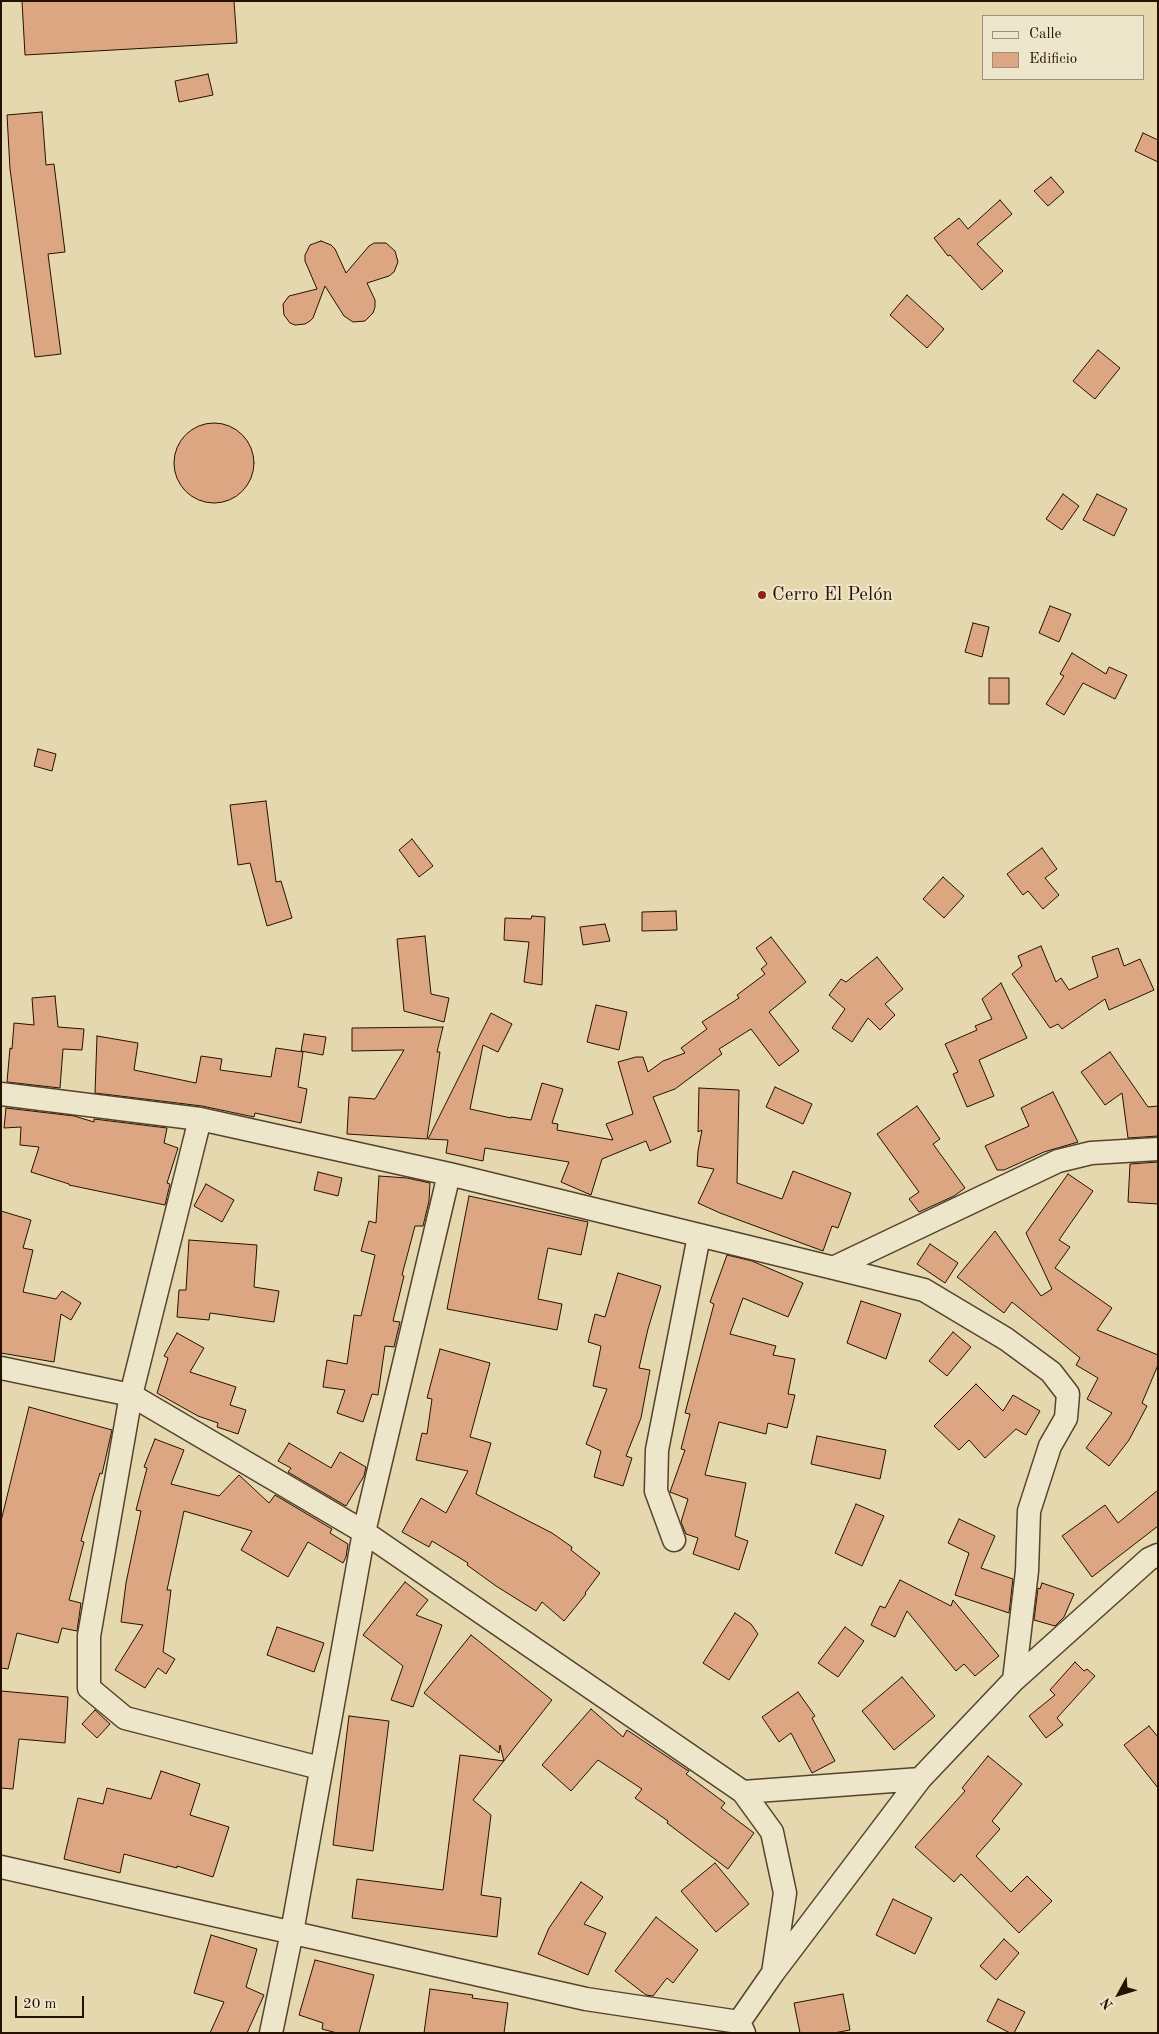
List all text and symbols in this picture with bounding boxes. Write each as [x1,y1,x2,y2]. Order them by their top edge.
legend [982,15,1144,80]
text: Calle [1029,27,1061,42]
text: Edificio [1029,52,1077,67]
place label: Cerro El Pelón [772,584,893,606]
marker: Cerro El Pelón [756,589,768,601]
north arrow [1094,1969,1144,2019]
scale bar [18,1986,86,2018]
text: N [1099,1995,1116,2012]
text: 20 m [23,1997,57,2012]

